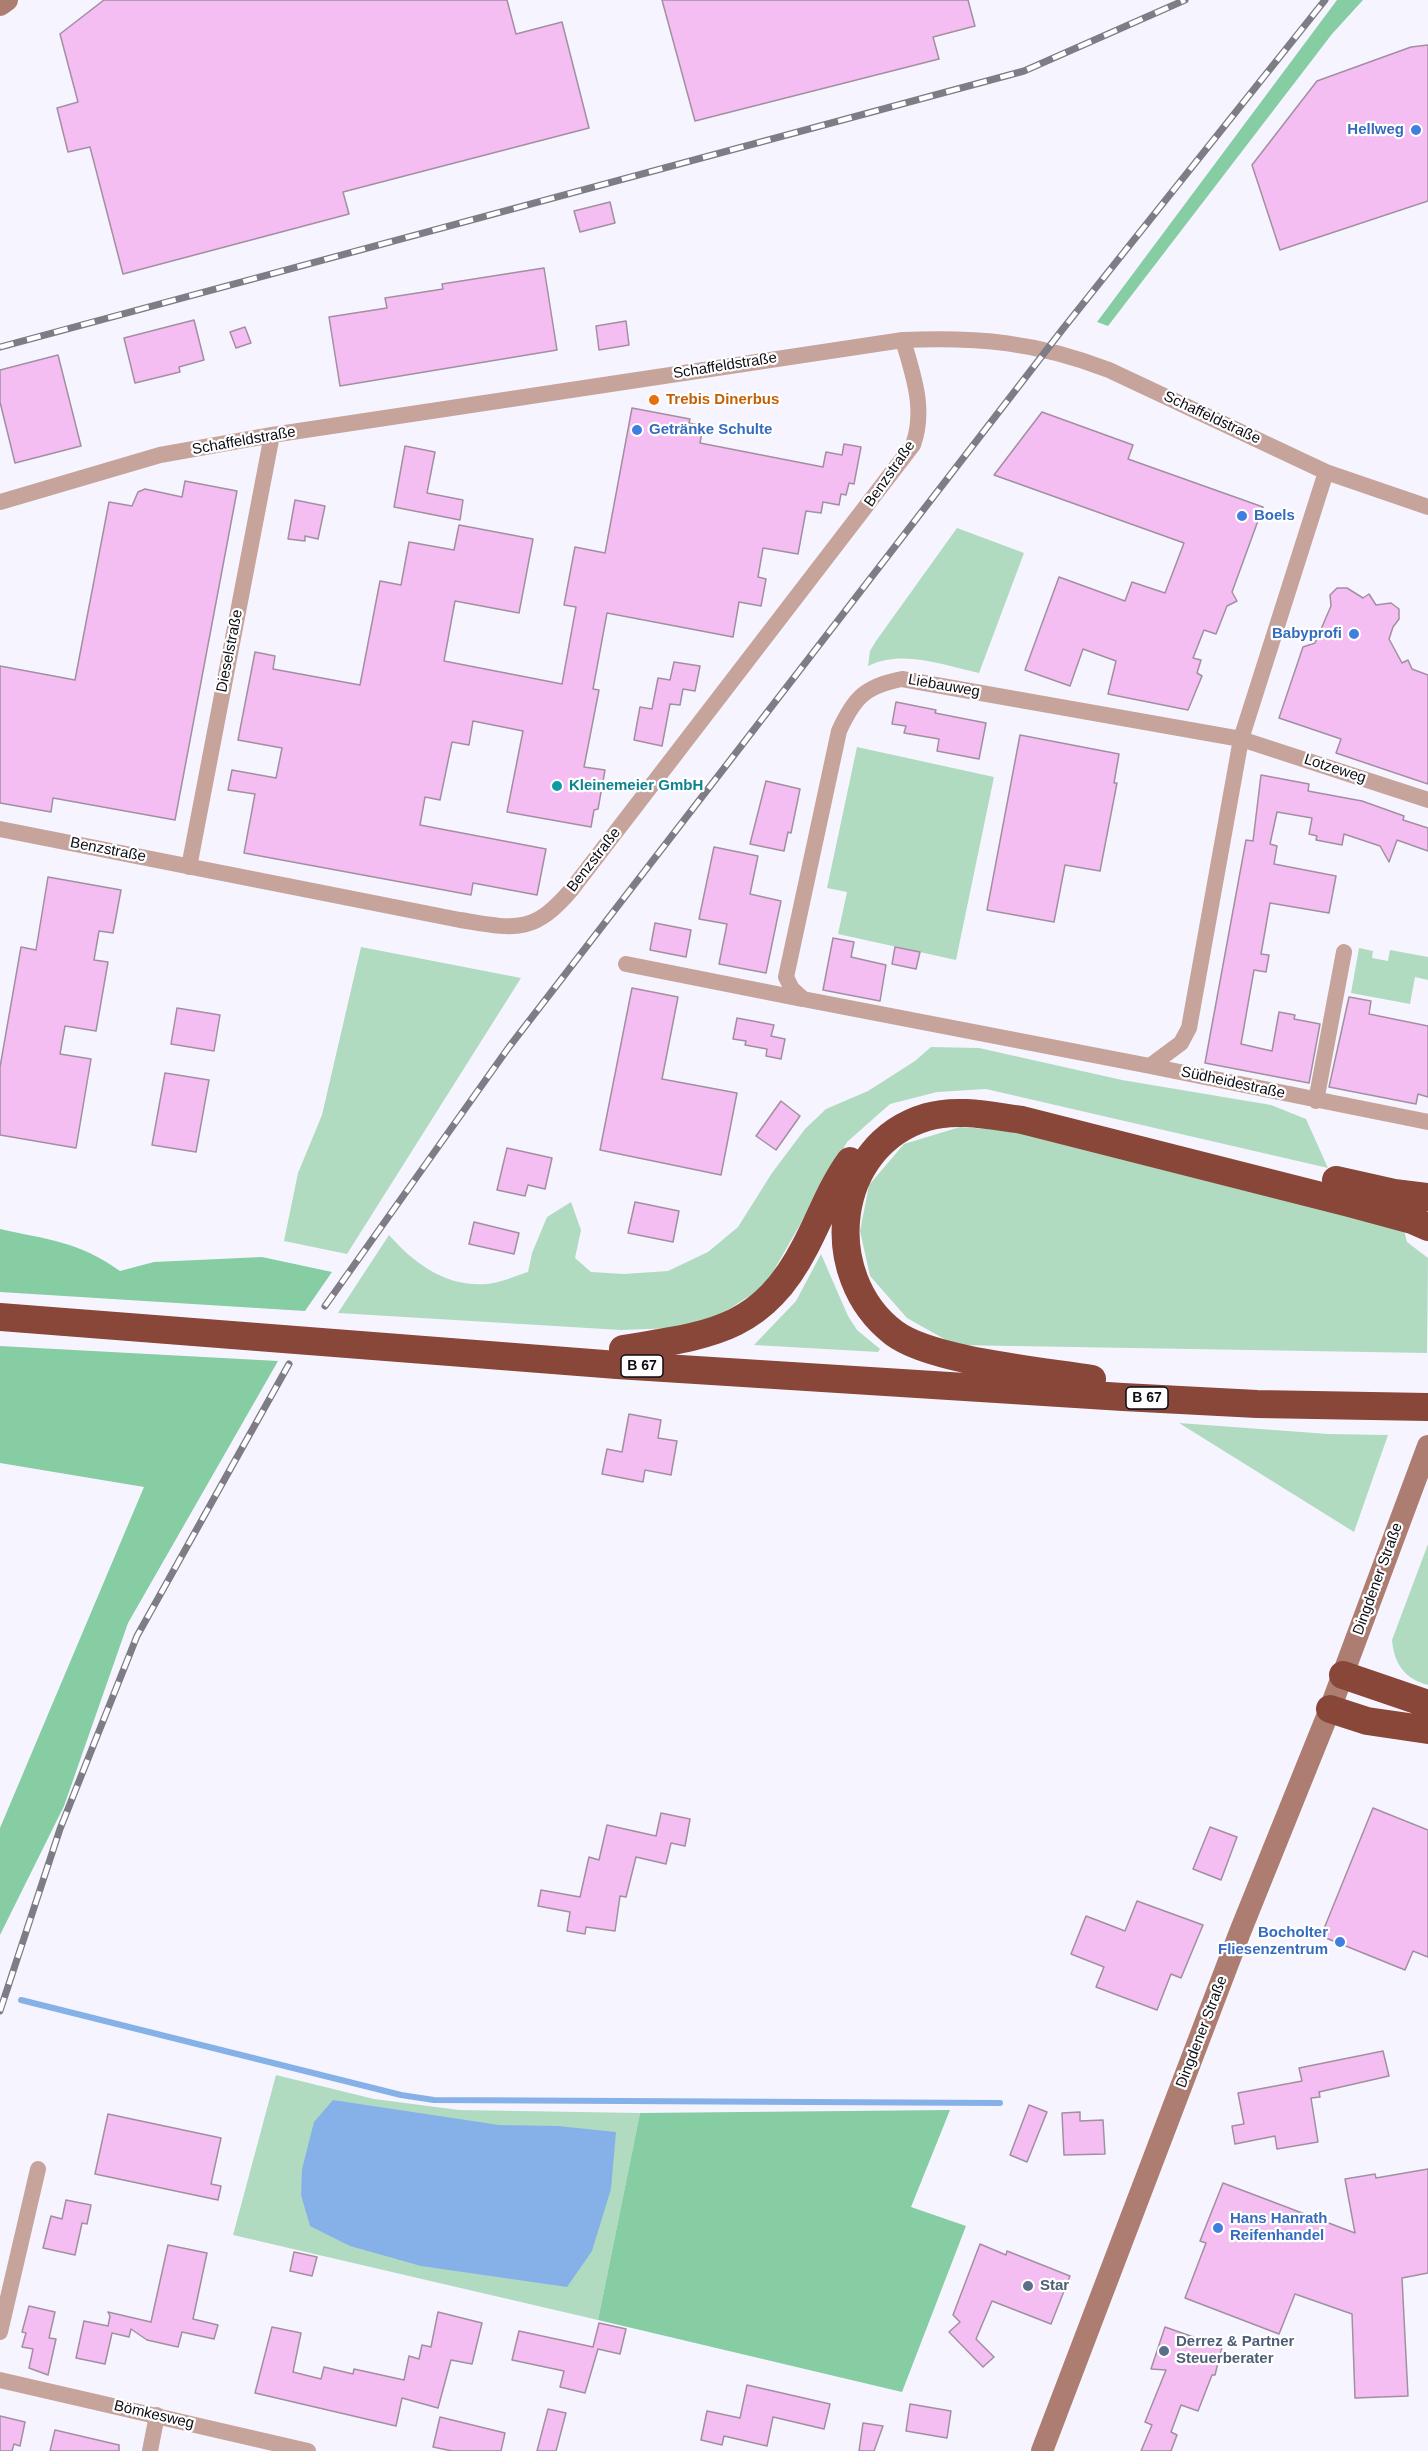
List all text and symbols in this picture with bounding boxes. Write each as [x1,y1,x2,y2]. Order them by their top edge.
place label: Hellweg [1347,121,1404,139]
marker: Hellweg [1409,123,1423,137]
street label: Schaffeldstraße [672,349,778,383]
street label: Schaffeldstraße [1161,388,1263,448]
place label: Trebis Dinerbus [666,391,779,409]
marker: Trebis Dinerbus [647,393,661,407]
place label: Getränke Schulte [649,421,772,439]
street label: Schaffeldstraße [191,423,297,459]
marker: Getränke Schulte [630,423,644,437]
street label: Benzstraße [861,437,919,511]
place label: Boels [1254,507,1295,525]
marker: Boels [1235,509,1249,523]
street label: Dieselstraße [213,608,247,694]
place label: Babyprofi [1272,625,1342,643]
marker: Babyprofi [1347,627,1361,641]
street label: Liebauweg [907,671,981,701]
street label: Lotzeweg [1302,751,1368,787]
place label: Kleinemeier GmbH [569,777,703,795]
marker: Kleinemeier GmbH [550,779,564,793]
street label: Benzstraße [563,824,625,896]
street label: Benzstraße [69,834,147,866]
street label: Südheidestraße [1179,1063,1287,1103]
road number: B 67 [621,1355,663,1377]
road number: B 67 [1126,1387,1168,1409]
street label: Dingdener Straße [1349,1520,1407,1638]
place label: Bocholter Fliesenzentrum [1218,1924,1328,1959]
marker: Bocholter Fliesenzentrum [1333,1935,1347,1949]
street label: Dingdener Straße [1172,1974,1232,2090]
place label: Hans Hanrath Reifenhandel [1230,2210,1328,2245]
marker: Hans Hanrath Reifenhandel [1211,2221,1225,2235]
place label: Star [1040,2277,1069,2295]
marker: Star [1021,2279,1035,2293]
place label: Derrez & Partner Steuerberater [1176,2333,1294,2368]
marker: Derrez & Partner Steuerberater [1157,2344,1171,2358]
street label: Bömkesweg [112,2397,196,2433]

